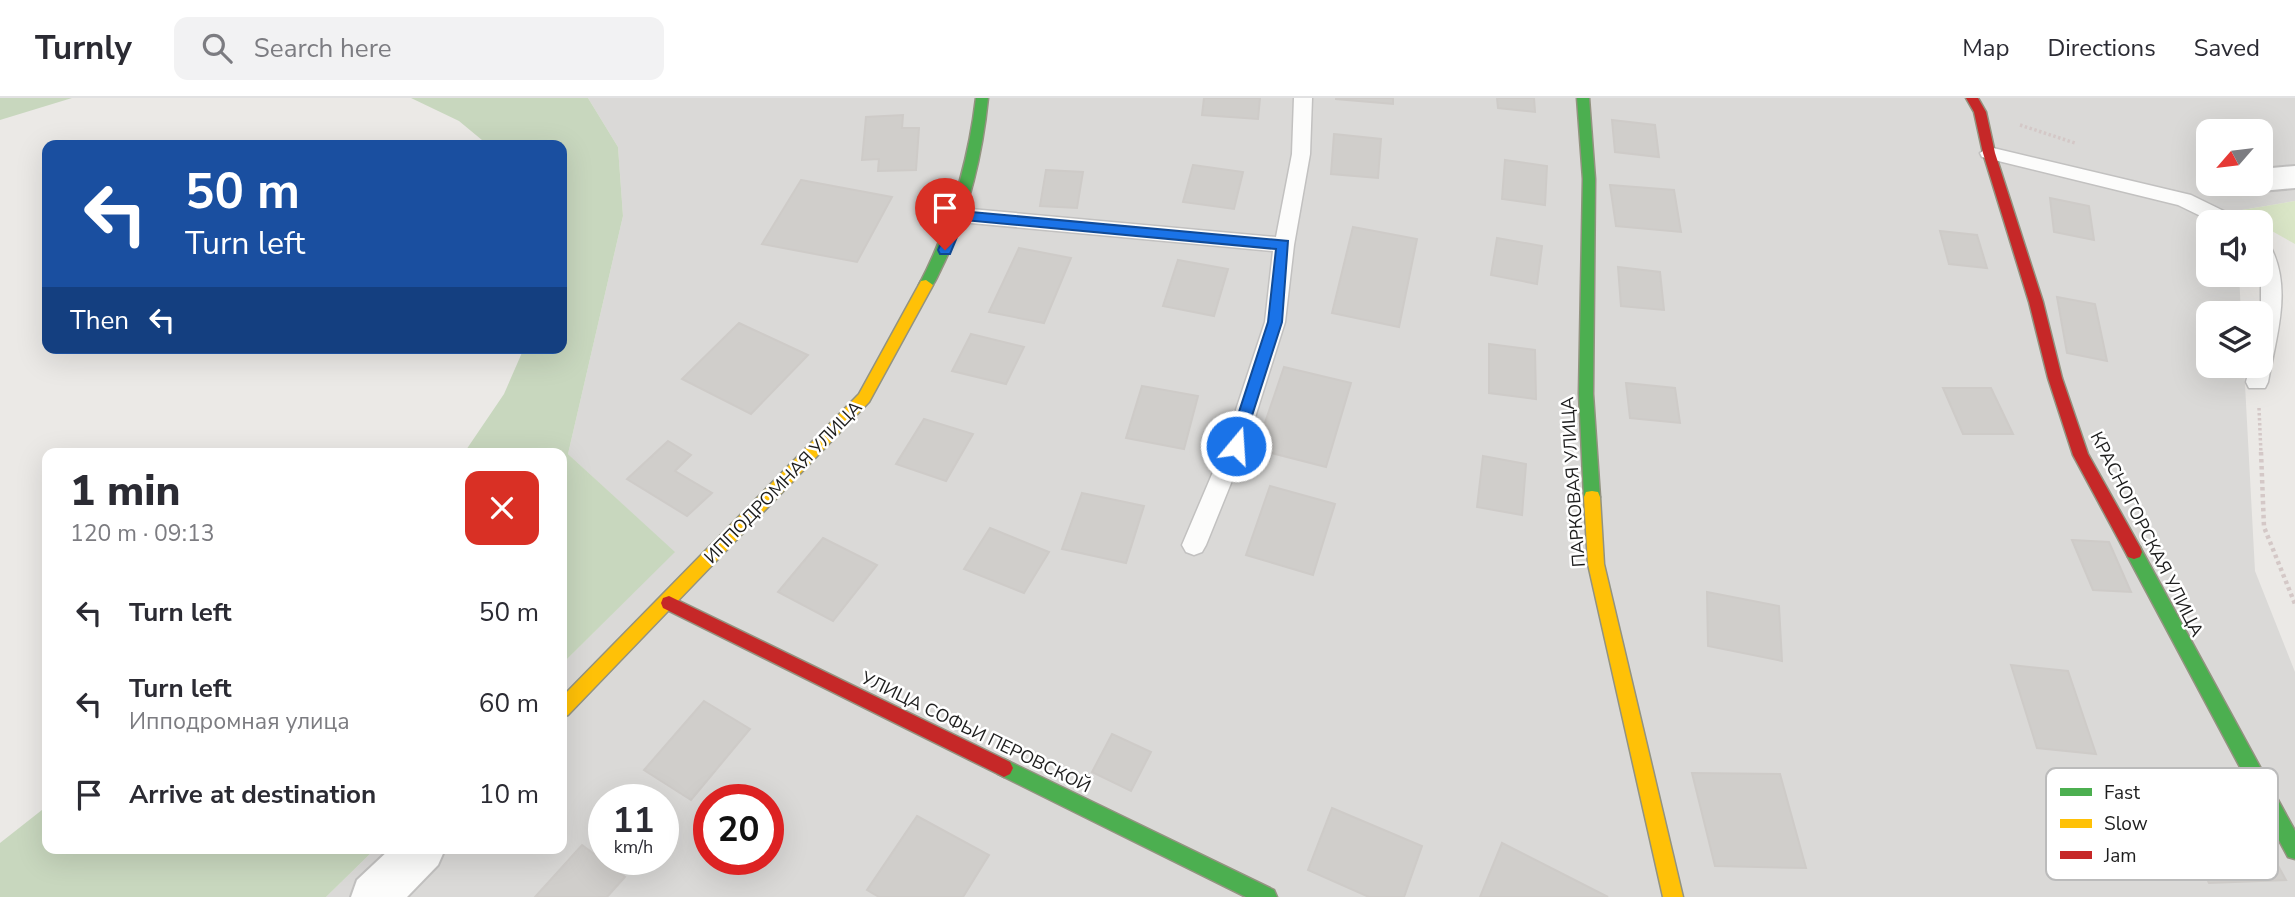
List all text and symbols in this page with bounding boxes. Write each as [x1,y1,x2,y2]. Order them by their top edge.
search box [174,17,664,80]
text: Turnly [35,26,132,71]
icon: search [198,29,236,67]
text: Search here [254,31,392,66]
text: Map [1962,32,2009,64]
text: Directions [2047,32,2156,64]
text: Saved [2194,32,2260,64]
north arrow [2196,119,2273,196]
map controls [2196,119,2273,378]
text: 50 m [185,158,300,225]
icon: left [70,168,161,259]
pin [915,178,975,250]
icon: arrive [926,189,964,227]
button: sound [2196,210,2273,287]
text: Turn left [185,222,305,265]
icon: left [143,301,181,339]
button: layers [2196,301,2273,378]
text: Then [70,303,129,338]
street label: ИППОДРОМНАЯ УЛИЦА [699,395,867,569]
street label: ПАРКОВАЯ УЛИЦА [1555,396,1591,568]
position arrow [1199,409,1273,483]
street label: КРАСНОГОРСКАЯ УЛИЦА [2085,427,2209,641]
text: 1 min [70,463,180,520]
button: close [465,471,539,545]
text: 120 m · 09:13 [70,518,215,549]
icon: left [70,594,108,632]
text: Turn left [129,595,232,630]
text: 50 m [479,595,539,630]
street label: УЛИЦА СОФЬИ ПЕРОВСКОЙ [856,665,1095,798]
text: Turn left [129,671,232,706]
icon: left [70,685,108,723]
text: 60 m [479,686,539,721]
text: Ипподромная улица [129,706,350,737]
legend [2046,768,2278,880]
icon: arrive [70,776,108,814]
text: Arrive at destination [129,777,376,812]
text: 10 m [479,777,539,812]
text: Fast [2104,780,2140,806]
speed limit sign: 20 [693,784,784,875]
text: 11 [612,797,655,844]
text: Slow [2104,811,2148,837]
text: km/h [614,835,653,859]
text: Jam [2103,843,2137,869]

